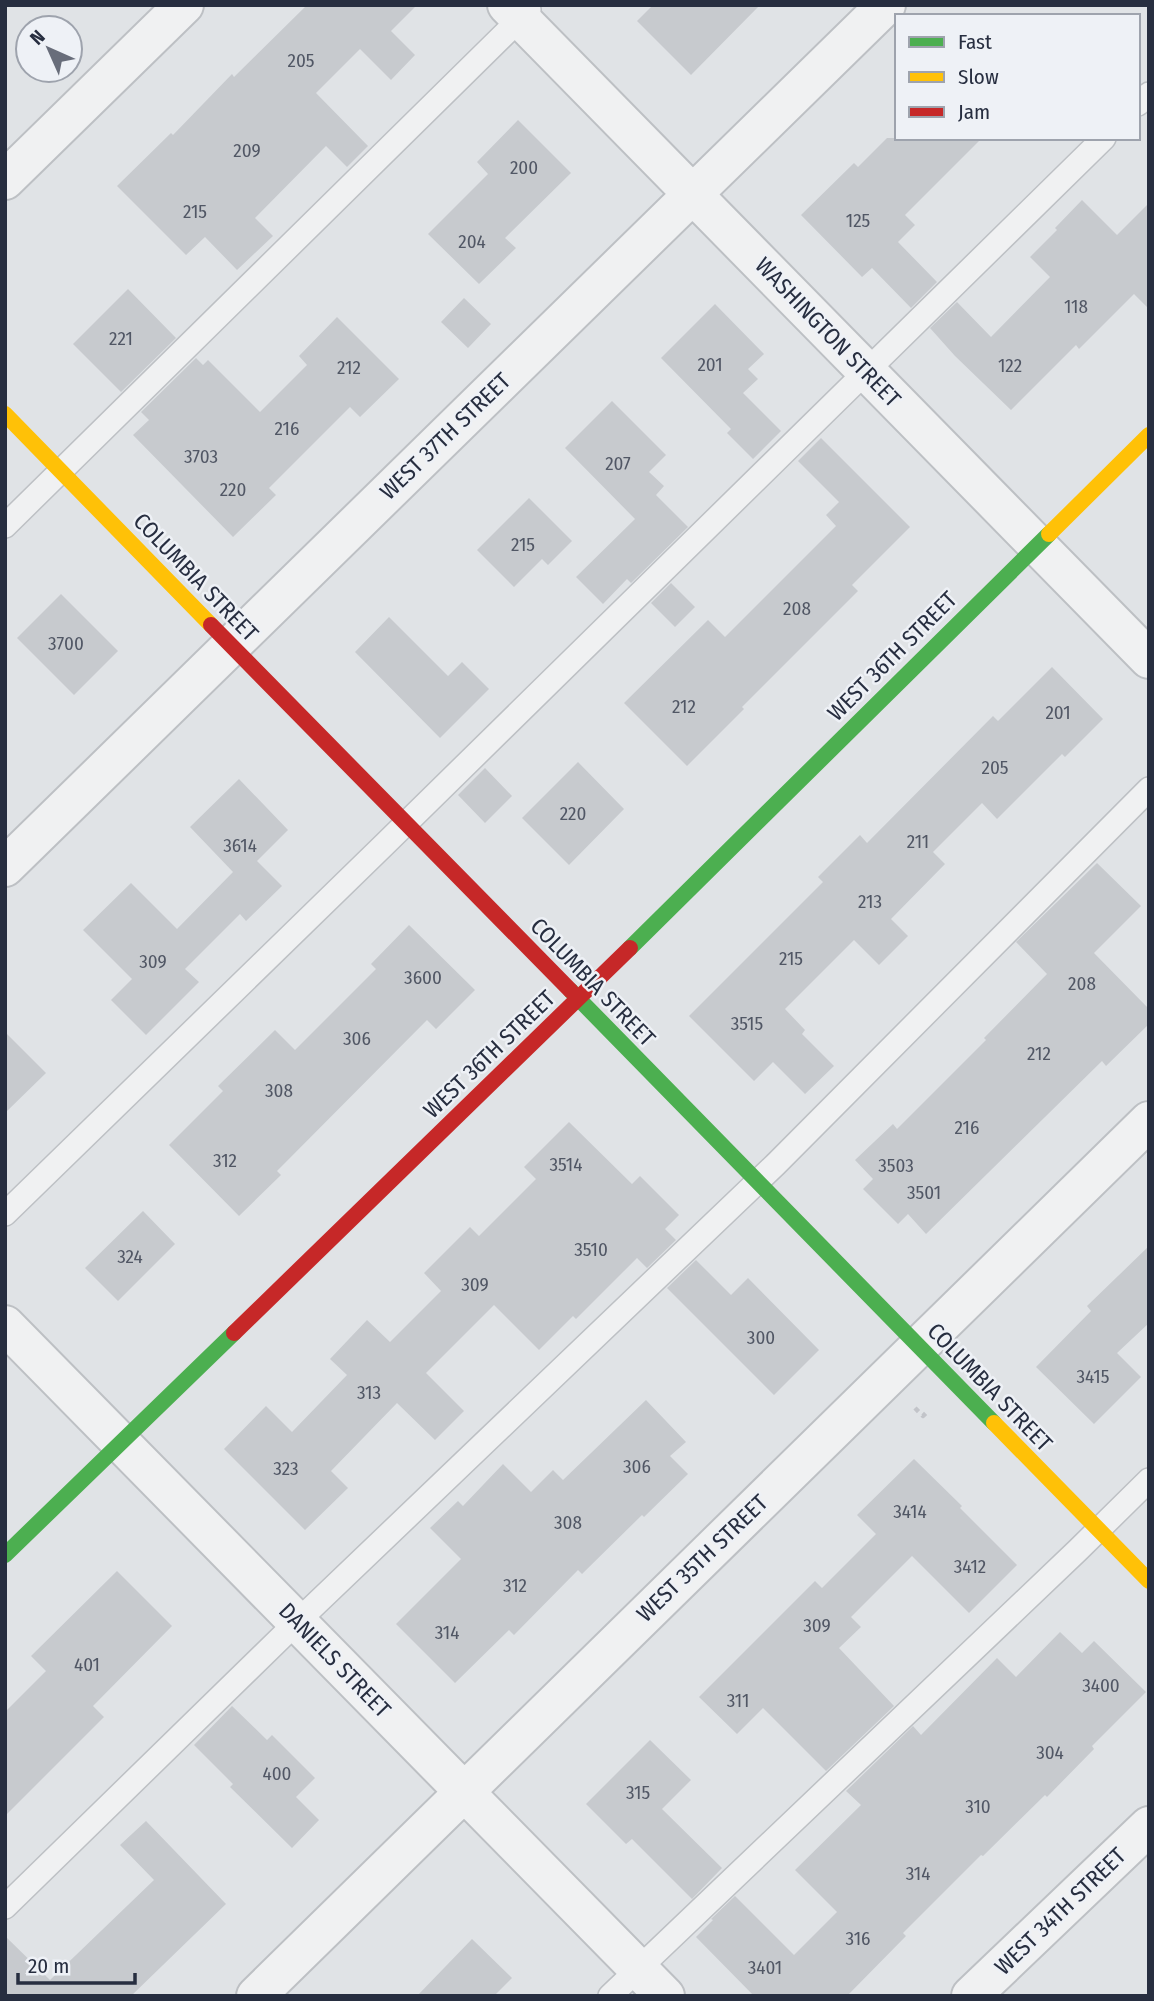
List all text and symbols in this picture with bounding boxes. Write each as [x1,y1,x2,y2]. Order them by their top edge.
north arrow [14,14,84,84]
legend [895,14,1140,140]
text: N [25,25,49,49]
text: Fast [958,29,992,55]
house number: 205 [288,49,315,72]
text: Slow [958,64,999,90]
text: Jam [958,99,990,125]
house number: 209 [233,139,261,162]
house number: 200 [510,156,538,179]
house number: 215 [183,200,207,223]
house number: 125 [846,209,870,232]
house number: 204 [458,230,486,253]
street label: WASHINGTON STREET [749,251,907,413]
house number: 118 [1064,295,1088,318]
house number: 221 [109,327,133,350]
house number: 201 [697,353,723,376]
house number: 122 [998,354,1022,377]
house number: 212 [337,356,361,379]
street label: WEST 37TH STREET [374,366,516,505]
house number: 216 [275,417,299,440]
house number: 3703 [184,445,218,468]
house number: 207 [605,452,631,475]
house number: 220 [220,478,246,501]
street label: COLUMBIA STREET [128,507,265,647]
house number: 215 [511,533,535,556]
street label: WEST 36TH STREET [821,585,963,727]
house number: 208 [783,597,811,620]
house number: 3700 [48,632,84,655]
house number: 212 [672,695,696,718]
house number: 201 [1045,701,1071,724]
house number: 205 [982,756,1009,779]
house number: 220 [560,802,586,825]
house number: 211 [907,830,929,853]
house number: 3614 [223,834,257,857]
house number: 213 [858,890,882,913]
street label: COLUMBIA STREET [525,912,662,1052]
house number: 215 [779,947,803,970]
house number: 309 [139,950,167,973]
house number: 3600 [404,966,442,989]
house number: 208 [1068,972,1096,995]
street label: WEST 36TH STREET [418,984,561,1124]
house number: 3515 [731,1012,763,1035]
house number: 306 [343,1027,371,1050]
house number: 212 [1027,1042,1051,1065]
house number: 308 [265,1079,293,1102]
house number: 216 [955,1116,979,1139]
house number: 312 [213,1149,237,1172]
house number: 3514 [550,1153,582,1176]
house number: 3503 [878,1154,914,1177]
house number: 3501 [907,1181,941,1204]
house number: 3510 [574,1238,608,1261]
house number: 324 [117,1245,143,1268]
house number: 309 [461,1273,489,1296]
street label: COLUMBIA STREET [922,1317,1059,1457]
house number: 300 [747,1326,775,1349]
house number: 3415 [1077,1365,1109,1388]
house number: 313 [357,1381,381,1404]
house number: 306 [623,1455,651,1478]
house number: 323 [273,1457,299,1480]
street label: WEST 35TH STREET [631,1488,773,1627]
house number: 3414 [893,1500,927,1523]
house number: 308 [554,1511,582,1534]
house number: 3412 [954,1555,986,1578]
house number: 312 [503,1574,527,1597]
street label: DANIELS STREET [273,1597,397,1724]
house number: 309 [803,1614,831,1637]
house number: 314 [435,1621,459,1644]
house number: 401 [74,1653,100,1676]
house number: 3400 [1082,1674,1120,1697]
house number: 311 [727,1689,749,1712]
house number: 304 [1036,1741,1064,1764]
house number: 400 [263,1762,292,1785]
house number: 315 [626,1781,650,1804]
house number: 310 [965,1795,991,1818]
street label: WEST 34TH STREET [989,1841,1132,1981]
house number: 314 [906,1862,930,1885]
house number: 316 [846,1927,870,1950]
scale bar [18,1941,135,1985]
text: 20 m [28,1953,69,1979]
house number: 3401 [748,1956,782,1979]

